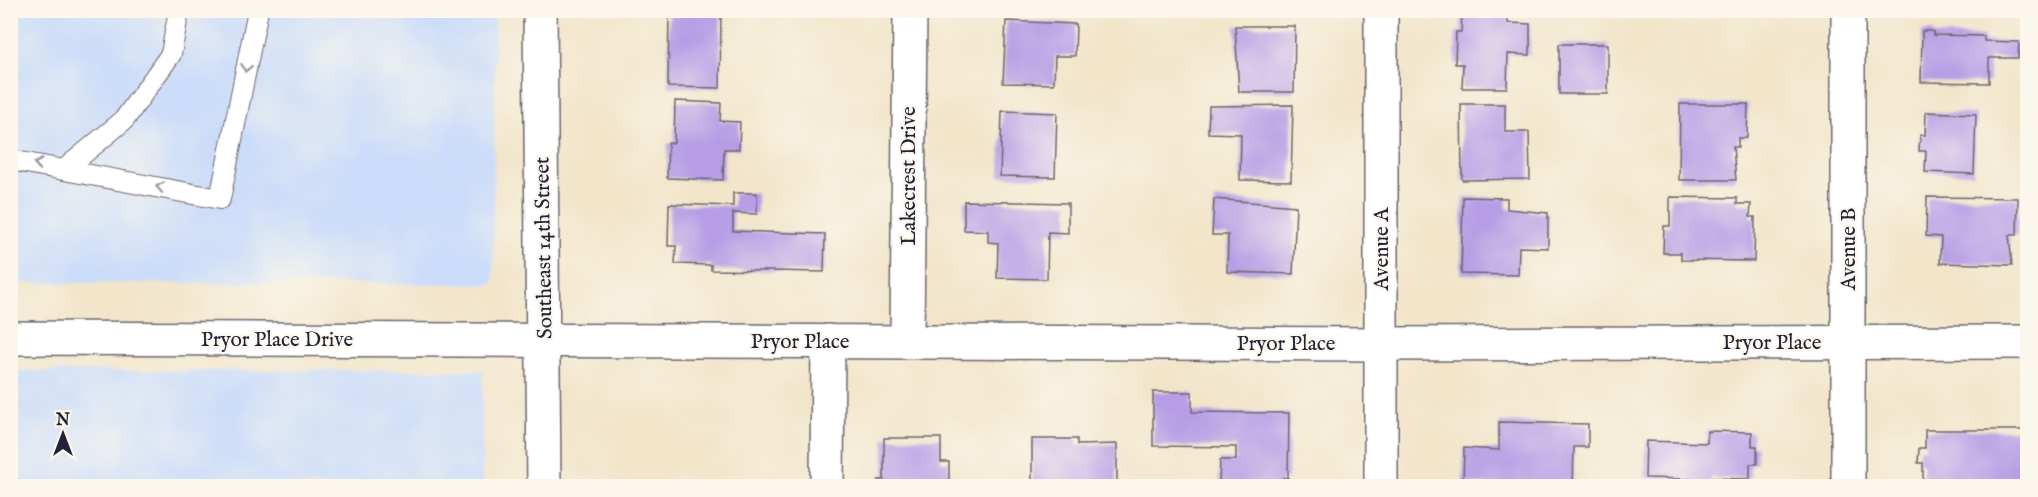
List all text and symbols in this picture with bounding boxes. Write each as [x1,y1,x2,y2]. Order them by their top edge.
one-way arrow [240,63,253,73]
street label: Lakecrest Drive [896,106,923,246]
street label: Southeast 14th Street [529,157,560,339]
one-way arrow [33,158,43,171]
one-way arrow [155,181,165,194]
street label: Avenue A [1369,207,1396,291]
street label: Avenue B [1836,208,1863,291]
street label: Pryor Place Drive [201,327,354,354]
street label: Pryor Place [751,329,850,356]
street label: Pryor Place [1723,330,1822,357]
street label: Pryor Place [1237,331,1336,358]
north arrow [33,404,93,464]
text: N [55,411,70,431]

